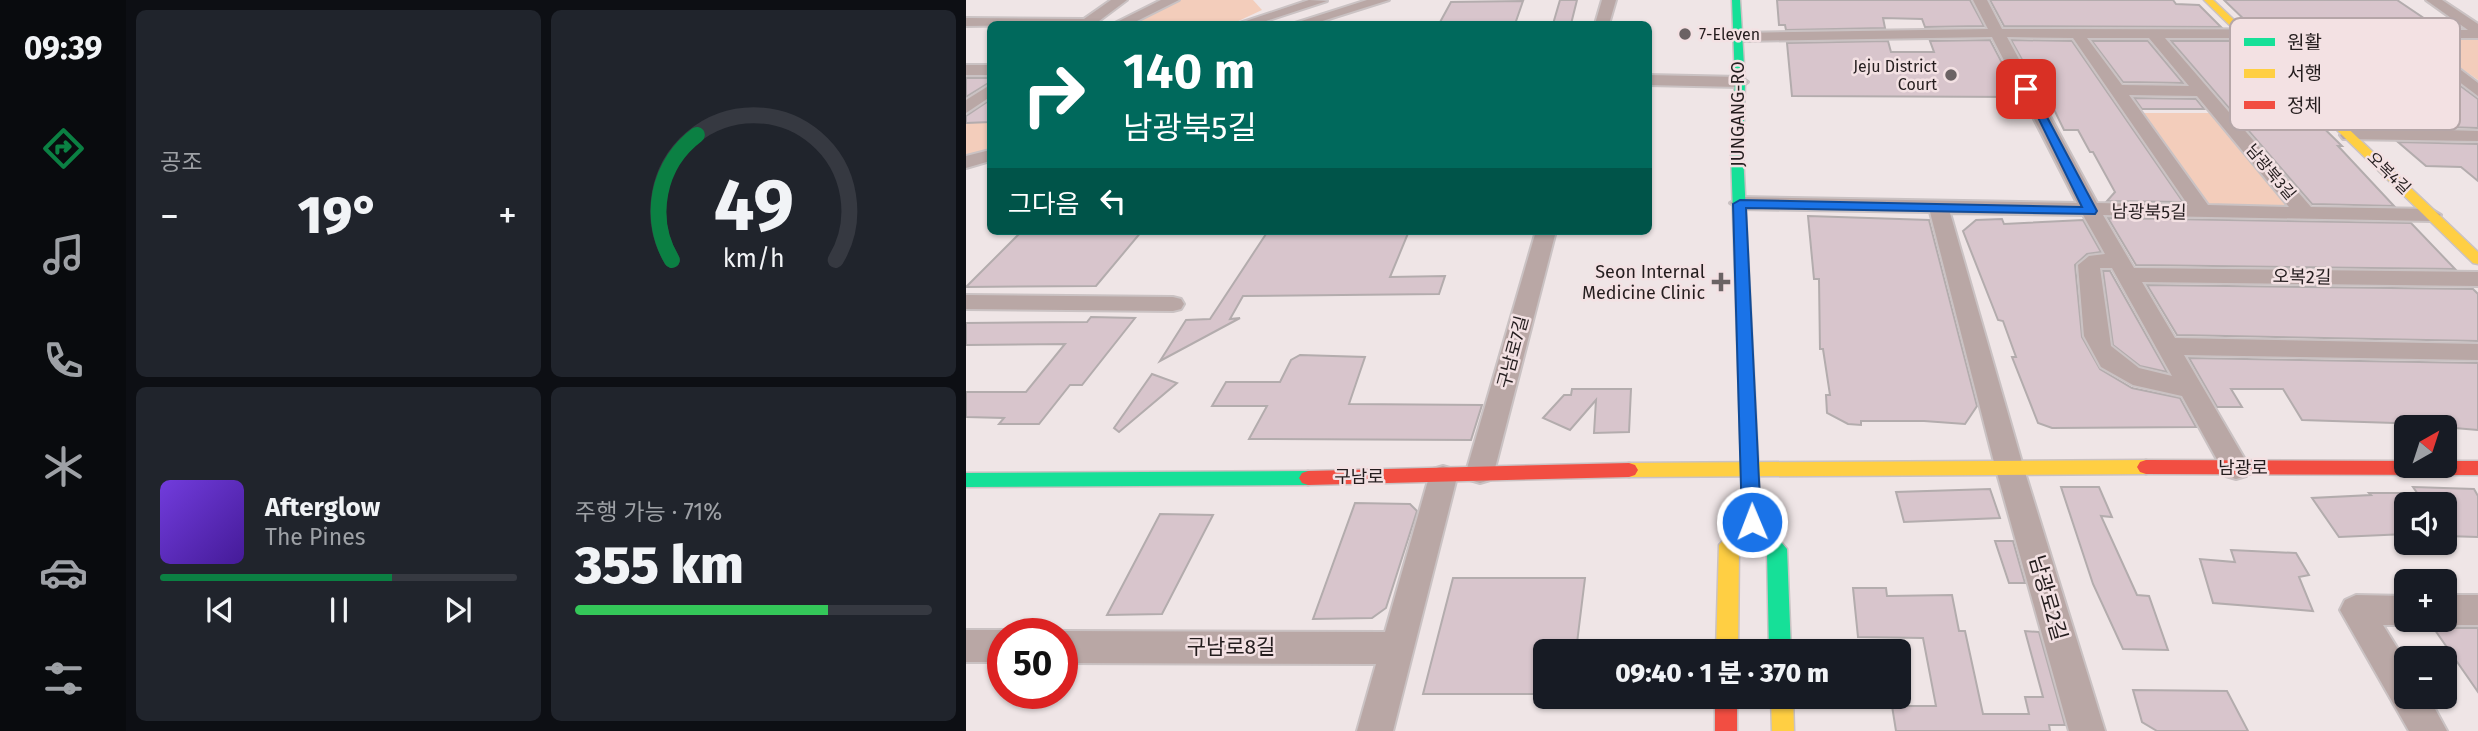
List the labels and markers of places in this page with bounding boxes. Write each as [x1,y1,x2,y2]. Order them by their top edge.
place label: 7-Eleven [1699,25,1760,44]
marker: 7-Eleven [1677,26,1693,42]
place label: Jeju District Court [1853,57,1937,94]
pin [1996,59,2056,119]
marker: Jeju District Court [1943,67,1959,83]
place label: Seon Internal Medicine Clinic [1582,261,1705,304]
marker: Seon Internal Medicine Clinic [1711,272,1731,292]

